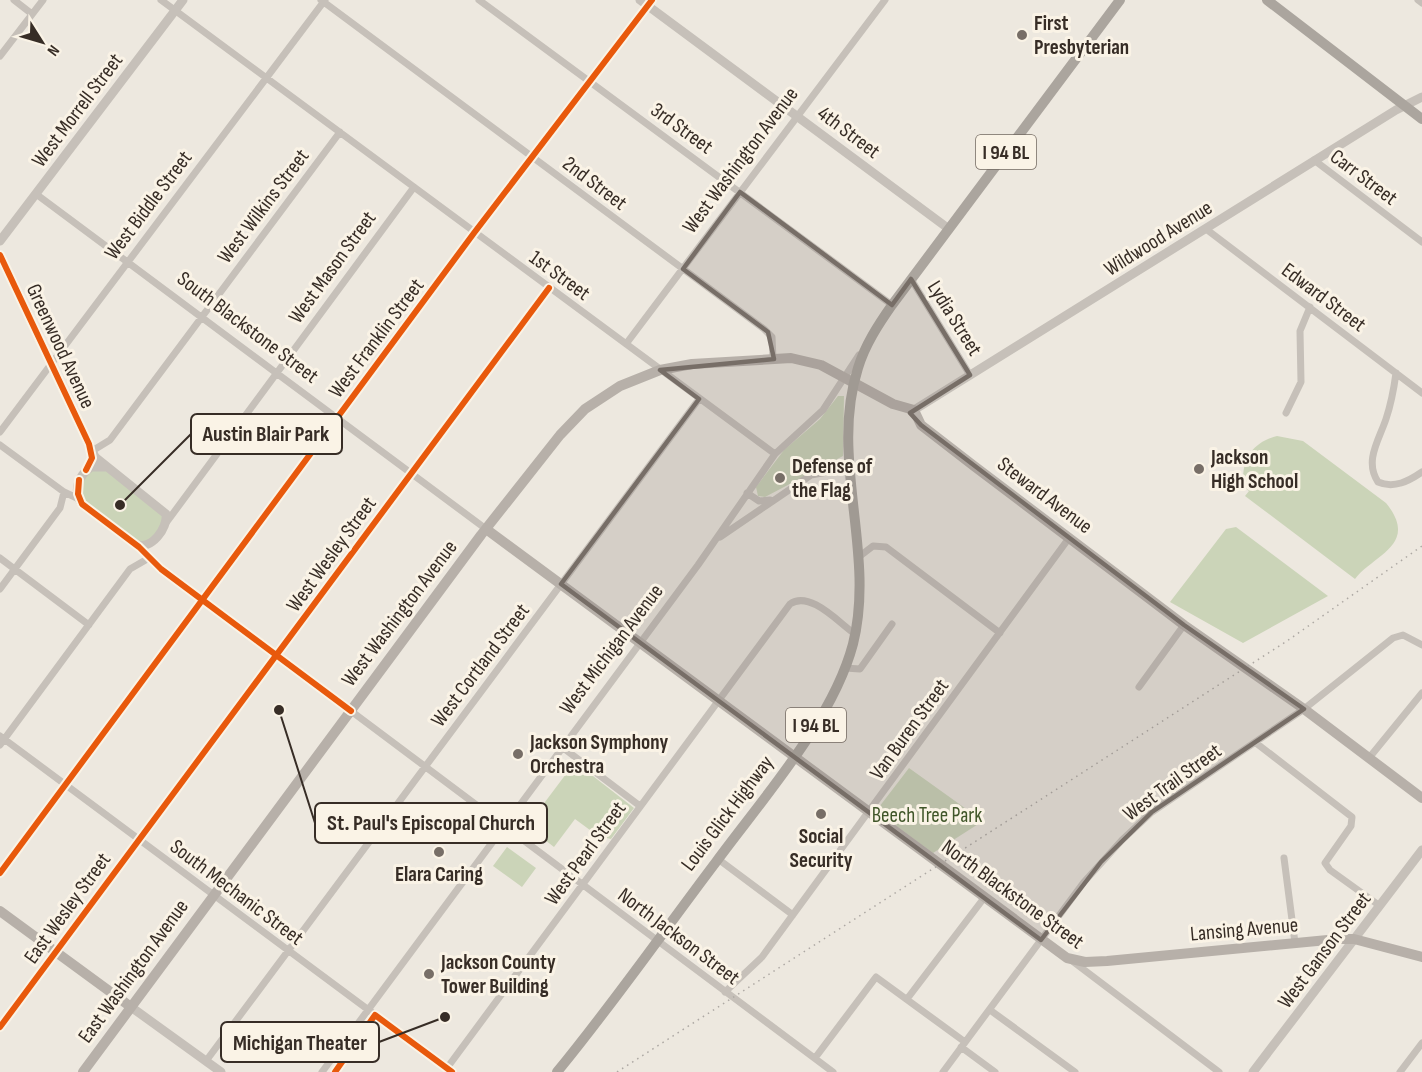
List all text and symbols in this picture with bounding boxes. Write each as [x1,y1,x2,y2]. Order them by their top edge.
place label: First Presbyterian [1034,11,1129,60]
north arrow [12,12,72,72]
marker: First Presbyterian [1015,28,1029,42]
text: N [43,41,63,59]
street label: West Morrell Street [27,49,128,172]
street label: West Washington Avenue [677,82,804,238]
street label: 3rd Street [646,97,718,159]
street label: 4th Street [812,101,885,164]
road number: I 94 BL [976,135,1036,169]
street label: West Wilkins Street [212,144,314,268]
street label: Carr Street [1325,144,1402,211]
street label: West Biddle Street [99,146,197,265]
street label: 2nd Street [558,151,632,216]
street label: Wildwood Avenue [1100,195,1217,282]
street label: West Mason Street [283,206,381,328]
street label: 1st Street [524,245,595,306]
street label: Edward Street [1277,258,1371,337]
street label: South Blackstone Street [172,266,323,389]
street label: West Franklin Street [323,274,429,403]
street label: Lydia Street [922,276,987,360]
street label: Greenwood Avenue [21,280,100,413]
callout: Austin Blair Park [191,414,342,454]
text: Austin Blair Park [202,421,330,448]
place label: Jackson High School [1210,445,1298,494]
street label: Steward Avenue [992,452,1097,539]
place label: Defense of the Flag [792,454,873,503]
marker: Jackson High School [1192,462,1206,476]
marker: Defense of the Flag [773,471,787,485]
street label: West Wesley Street [281,492,382,617]
street label: West Washington Avenue [336,535,463,691]
street label: West Michigan Avenue [554,579,668,719]
street label: West Cortland Street [426,599,535,732]
street label: Van Buren Street [865,674,954,784]
road number: I 94 BL [786,708,846,742]
place label: Jackson Symphony Orchestra [529,730,668,779]
street label: West Trail Street [1118,738,1226,826]
marker: Jackson Symphony Orchestra [511,747,525,761]
street label: Louis Glick Highway [676,751,779,876]
street label: West Pearl Street [539,797,631,910]
callout: St. Paul's Episcopal Church [315,803,547,843]
park label: Beech Tree Park [872,803,982,828]
marker: Social Security [814,807,828,821]
text: St. Paul's Episcopal Church [327,810,535,837]
place label: Social Security [789,824,853,873]
street label: South Mechanic Street [165,834,308,951]
street label: North Blackstone Street [937,834,1089,954]
marker: Elara Caring [432,845,446,859]
street label: East Wesley Street [19,848,116,969]
place label: Elara Caring [395,862,483,887]
street label: North Jackson Street [613,883,744,990]
street label: West Ganson Street [1272,887,1376,1013]
street label: East Washington Avenue [73,895,194,1048]
street label: Lansing Avenue [1189,912,1299,947]
place label: Jackson County Tower Building [440,950,556,999]
marker: Jackson County Tower Building [422,967,436,981]
callout: Michigan Theater [221,1022,379,1062]
text: Michigan Theater [233,1030,367,1057]

